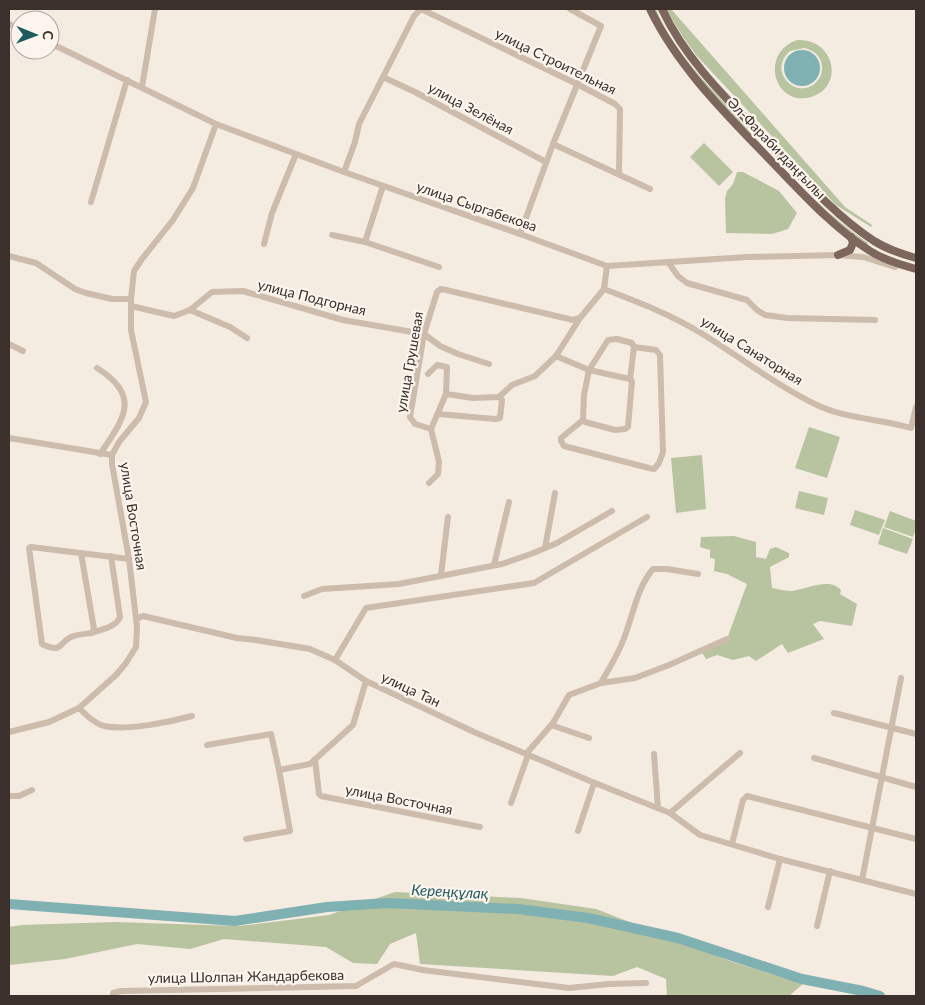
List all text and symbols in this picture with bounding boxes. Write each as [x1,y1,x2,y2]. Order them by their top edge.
north arrow [10,10,60,60]
street label: улица Строительная [493,24,619,98]
text: С [40,30,57,41]
street label: улица Зелёная [425,78,517,138]
street label: Әл-Фараби даңғылы [724,94,830,202]
street label: улица Сыргабекова [415,177,539,235]
street label: улица Подгорная [256,275,368,319]
street label: улица Грушевая [392,310,426,414]
street label: улица Санаторная [698,312,806,388]
street label: улица Восточная [117,461,151,571]
street label: улица Тан [379,668,443,710]
street label: улица Восточная [344,780,454,818]
water label: Кереңқұлақ [411,880,489,902]
street label: улица Шолпан Жандарбекова [148,966,344,986]

